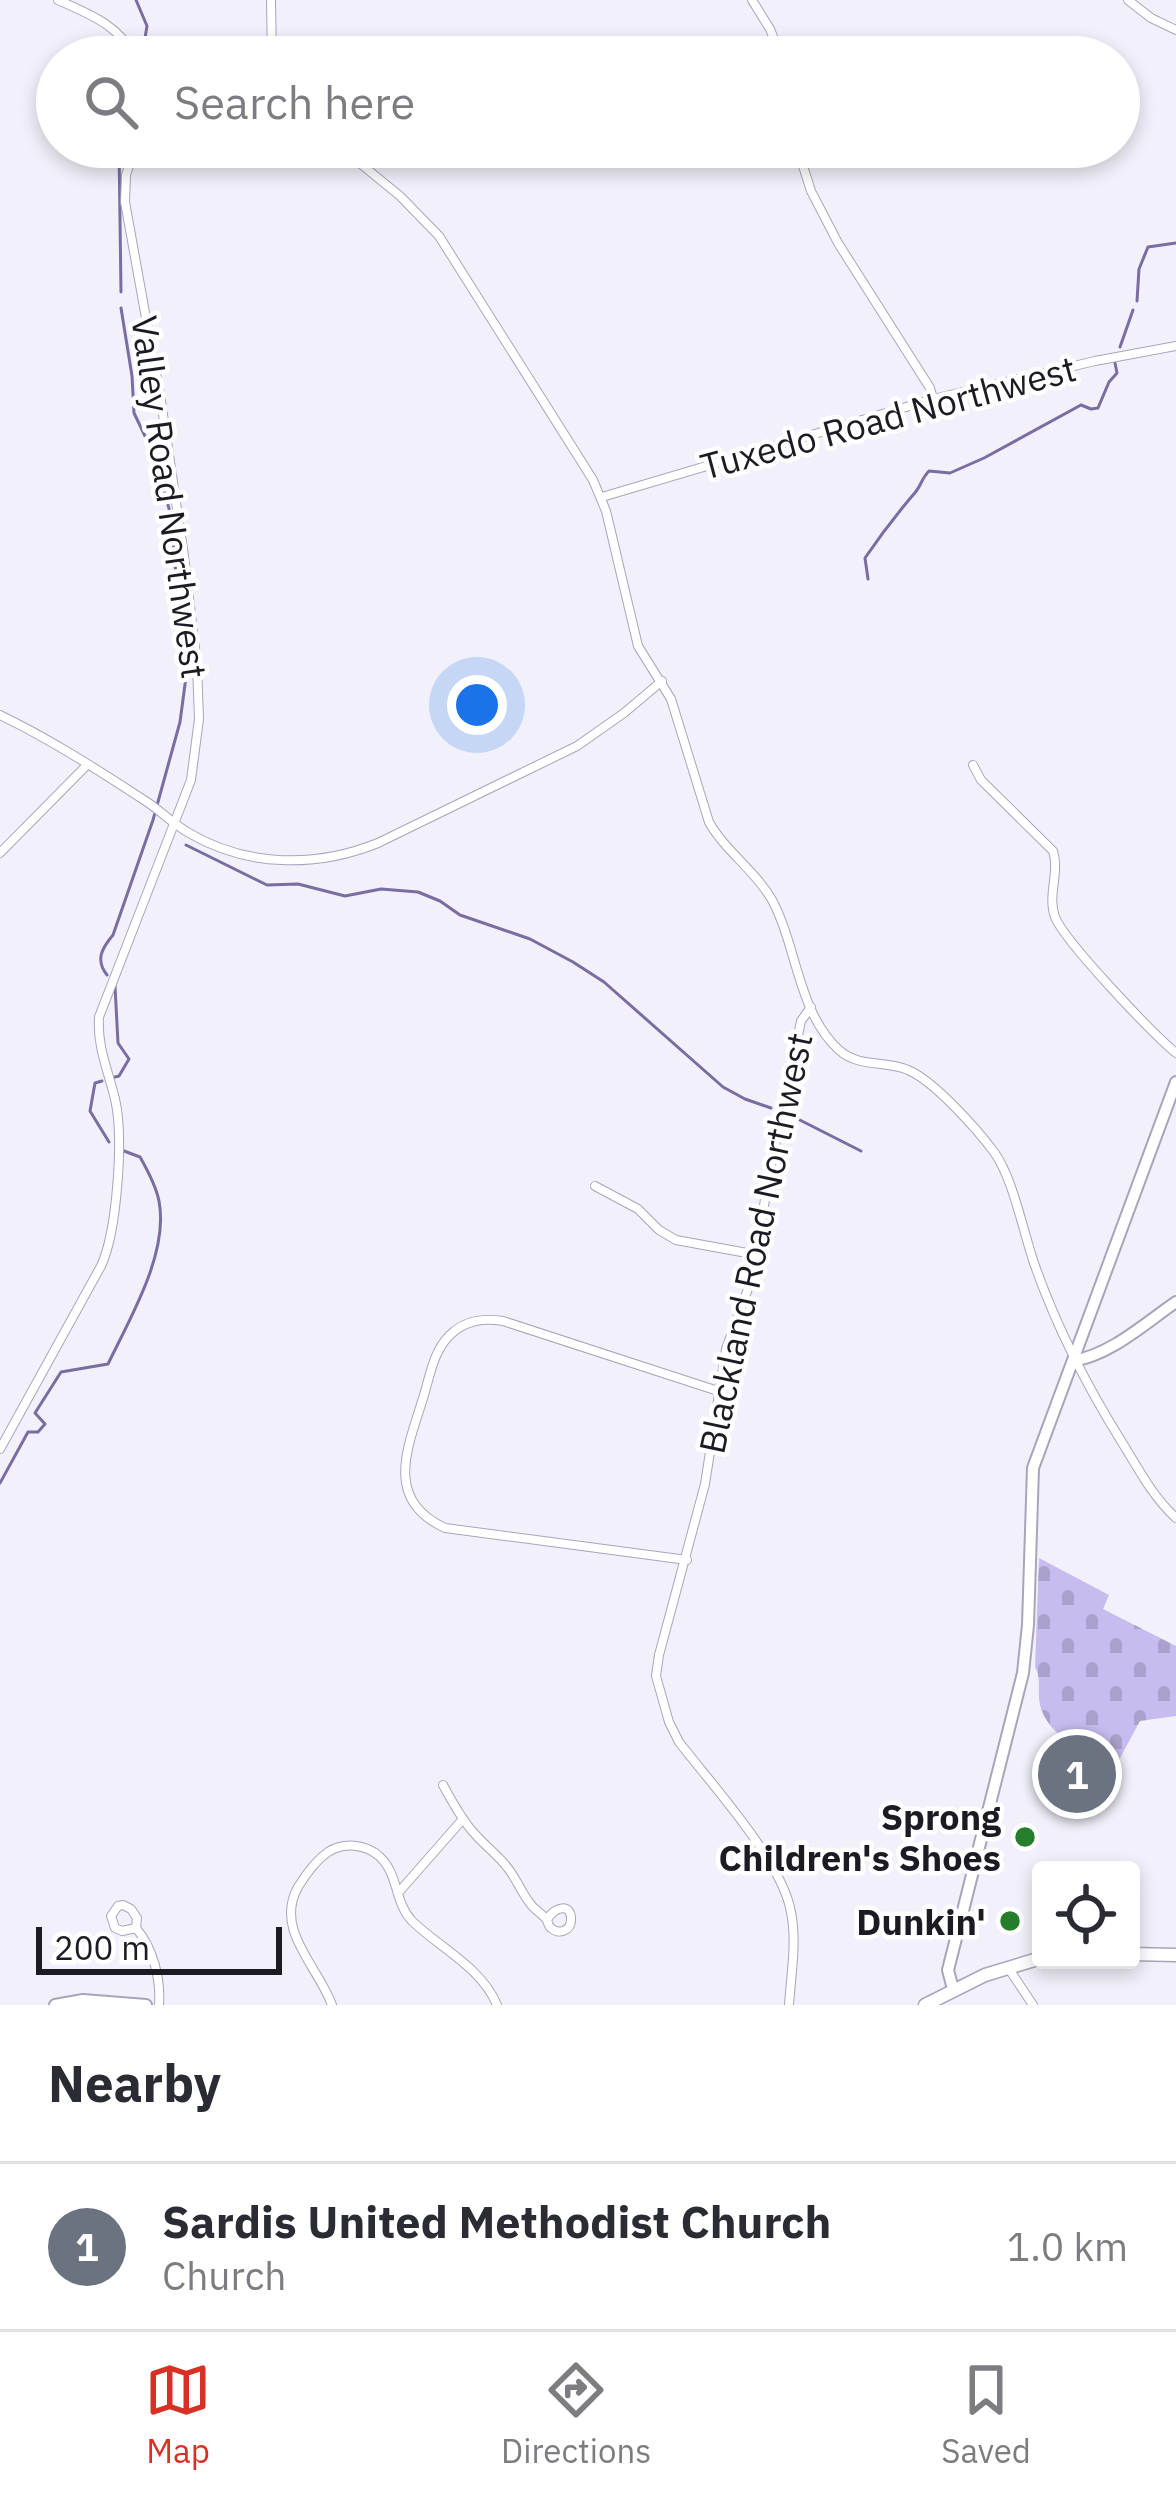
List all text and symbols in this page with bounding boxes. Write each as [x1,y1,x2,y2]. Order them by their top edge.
search box [36,36,1140,168]
icon: search [78,69,144,135]
text: Search here [174,73,415,131]
street label: Valley Road Northwest [121,313,219,681]
street label: Tuxedo Road Northwest [695,344,1081,490]
your location [447,675,507,735]
street label: Blackland Road Northwest [687,1028,823,1458]
pin: 1 [1038,1729,1116,1819]
place label: Sprong Children's Shoes [719,1793,1001,1881]
marker: Sprong Children's Shoes [1012,1824,1038,1850]
map controls [1032,1861,1140,1969]
button: locate [1032,1861,1140,1969]
place label: Dunkin' [856,1898,986,1945]
marker: Dunkin' [997,1908,1023,1934]
scale bar [36,1921,282,1974]
text: 200 m [54,1926,150,1969]
text: Nearby [48,2050,221,2116]
text: Sardis United Methodist Church [162,2192,831,2250]
text: 1 [75,2221,99,2272]
text: 1.0 km [1007,2221,1128,2272]
text: Church [162,2250,286,2301]
tab: Map [145,2357,211,2472]
tab: Directions [501,2357,651,2472]
tab: Saved [941,2357,1031,2472]

